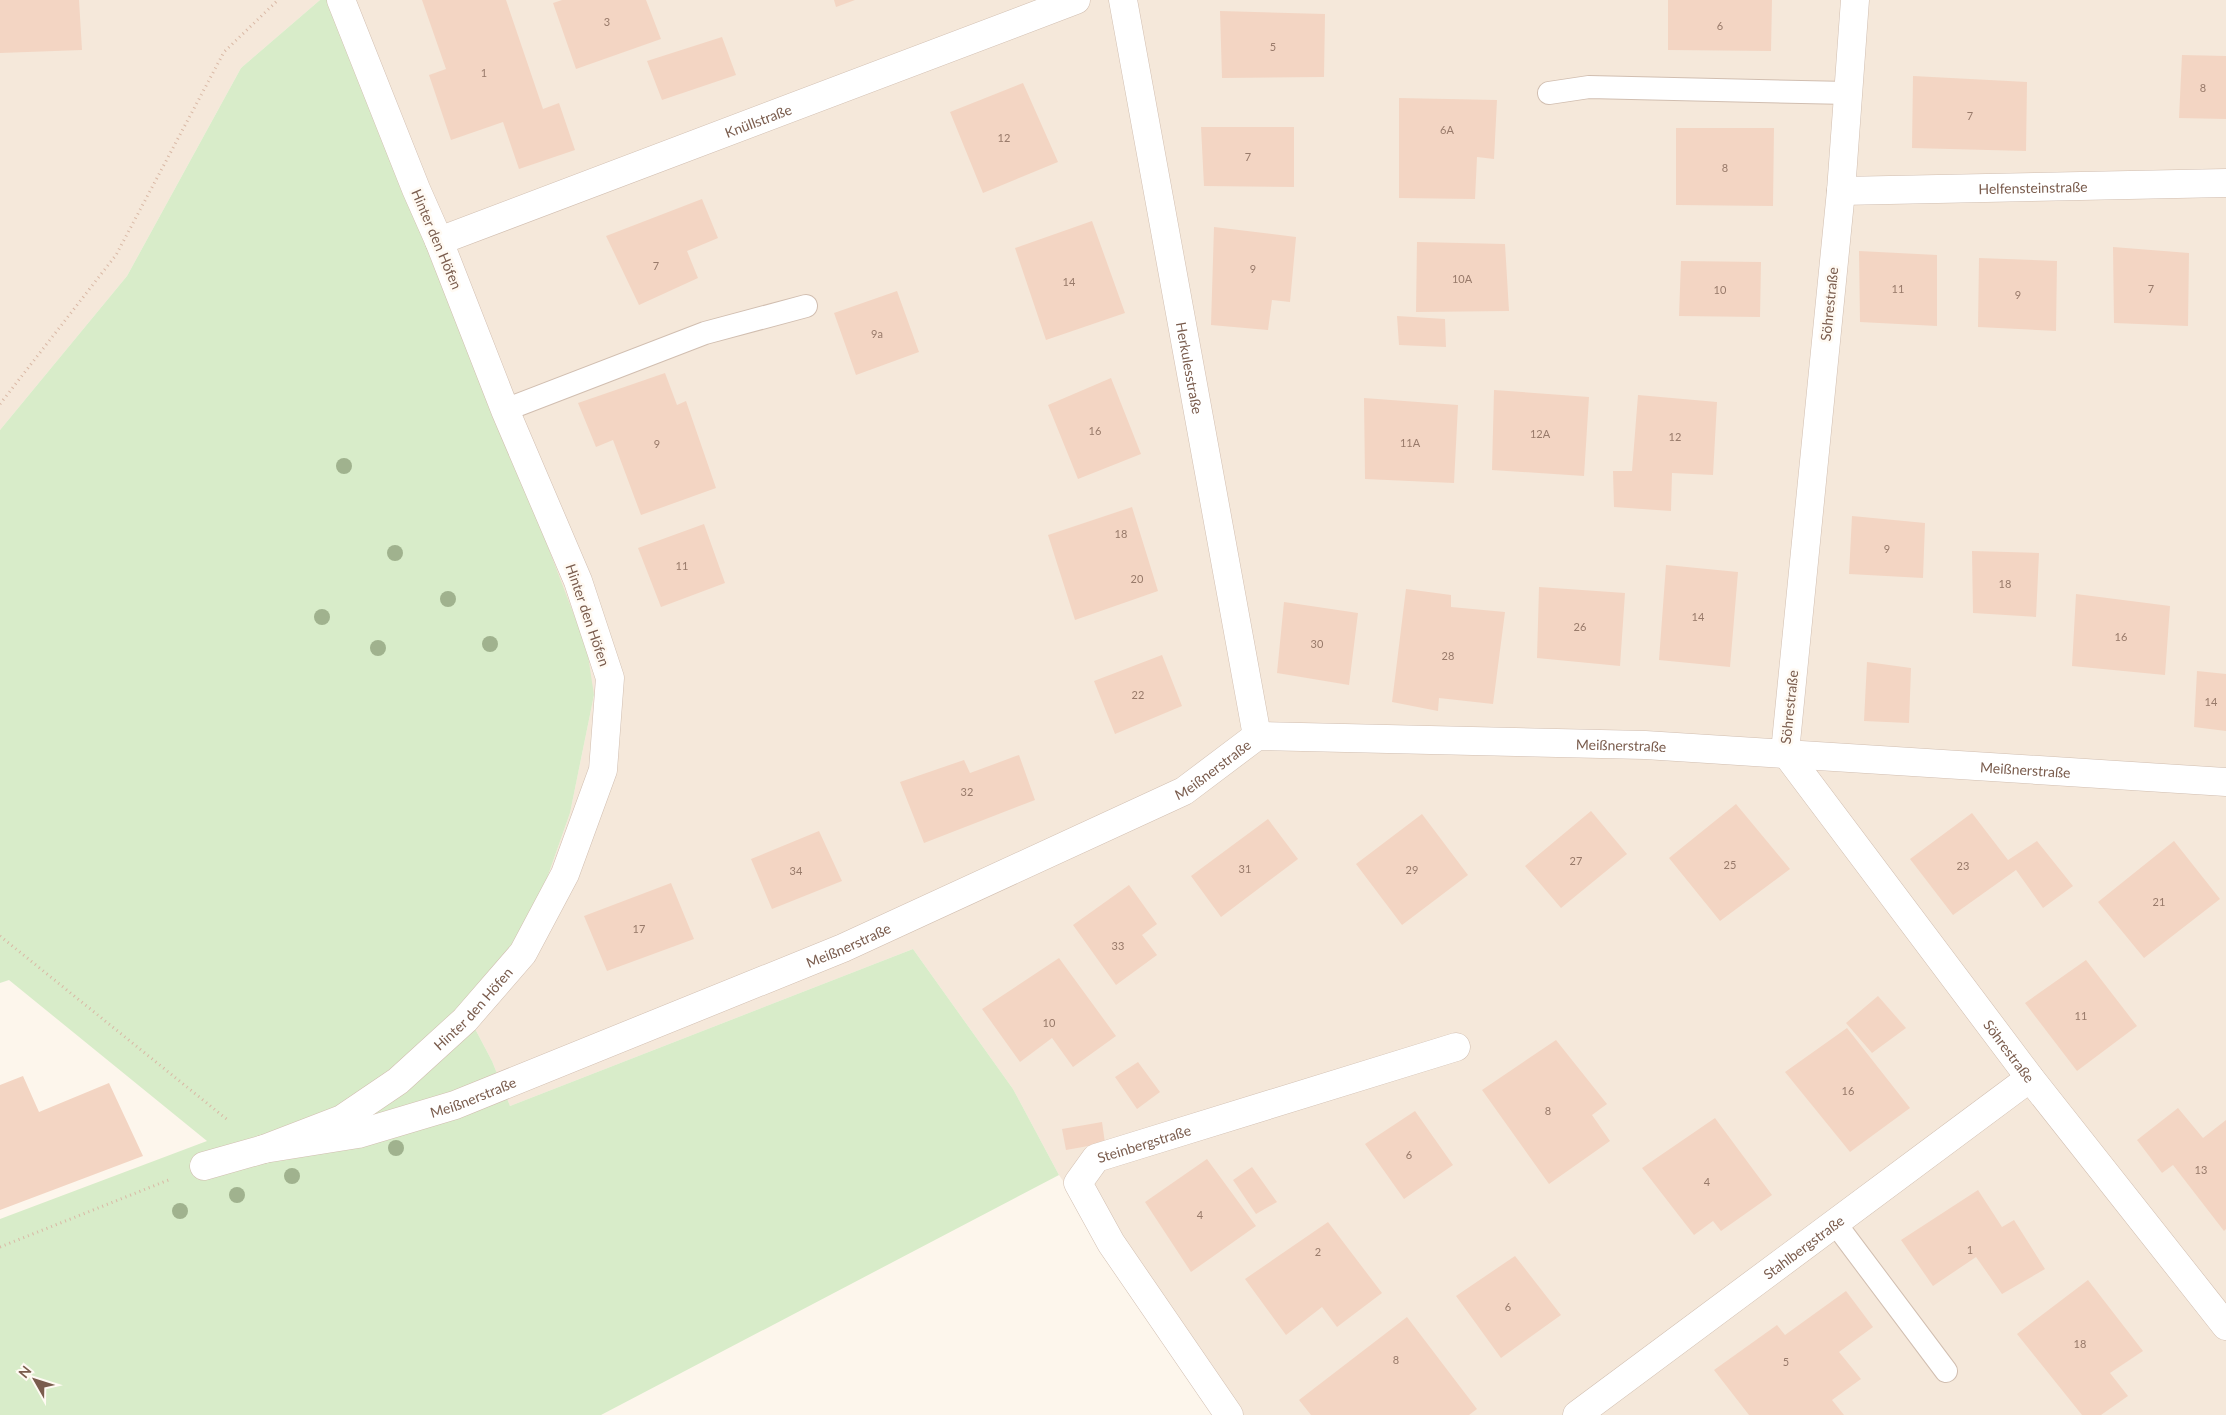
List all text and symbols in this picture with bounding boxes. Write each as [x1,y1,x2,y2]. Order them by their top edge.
house number: 3 [604,15,610,28]
house number: 6 [1717,19,1723,32]
house number: 5 [1270,40,1276,53]
house number: 1 [481,66,487,79]
house number: 8 [2200,81,2206,94]
street label: Knüllstraße [722,100,794,141]
house number: 7 [1967,109,1973,122]
house number: 6A [1440,123,1454,136]
house number: 12 [998,131,1010,144]
house number: 7 [1245,150,1251,163]
house number: 8 [1722,161,1728,174]
street label: Helfensteinstraße [1978,177,2088,197]
street label: Hinter den Höfen [408,186,466,292]
house number: 7 [653,259,659,272]
house number: 9 [1250,262,1256,275]
street label: Söhrestraße [1817,266,1841,342]
house number: 10A [1452,272,1473,285]
house number: 14 [1063,275,1076,288]
house number: 11 [1892,282,1904,295]
house number: 7 [2148,282,2154,295]
house number: 10 [1714,283,1727,296]
house number: 9 [2015,288,2021,301]
street label: Herkulesstraße [1173,321,1207,415]
house number: 9a [871,327,883,340]
house number: 16 [1089,424,1101,437]
house number: 12A [1530,427,1551,440]
house number: 12 [1669,430,1681,443]
house number: 11A [1400,436,1421,449]
house number: 9 [654,437,660,450]
house number: 18 [1115,527,1127,540]
house number: 9 [1884,542,1890,555]
house number: 11 [676,559,688,572]
street label: Hinter den Höfen [563,562,613,668]
house number: 20 [1131,572,1144,585]
house number: 18 [1999,577,2011,590]
house number: 14 [1692,610,1705,623]
house number: 26 [1574,620,1586,633]
house number: 16 [2115,630,2127,643]
house number: 30 [1311,637,1324,650]
house number: 28 [1442,649,1454,662]
street label: Söhrestraße [1777,669,1801,745]
house number: 22 [1132,688,1144,701]
house number: 14 [2205,695,2218,708]
street label: Meißnerstraße [1576,735,1667,755]
street label: Meißnerstraße [1172,736,1254,803]
street label: Meißnerstraße [1980,758,2071,781]
house number: 32 [961,785,973,798]
house number: 27 [1570,854,1582,867]
house number: 25 [1724,858,1736,871]
house number: 23 [1957,859,1969,872]
house number: 31 [1239,862,1251,875]
house number: 29 [1406,863,1418,876]
house number: 34 [790,864,803,877]
house number: 21 [2153,895,2165,908]
street label: Meißnerstraße [803,919,893,971]
house number: 17 [633,922,645,935]
house number: 33 [1112,939,1124,952]
street label: Hinter den Höfen [430,963,516,1053]
house number: 11 [2075,1009,2087,1022]
house number: 10 [1043,1016,1056,1029]
street label: Söhrestraße [1980,1016,2039,1085]
street label: Meißnerstraße [428,1073,518,1121]
house number: 16 [1842,1084,1854,1097]
house number: 8 [1545,1104,1551,1117]
street label: Steinbergstraße [1095,1121,1193,1166]
house number: 6 [1406,1148,1412,1161]
house number: 13 [2195,1163,2207,1176]
house number: 4 [1704,1175,1711,1188]
house number: 4 [1197,1208,1204,1221]
street label: Stahlbergstraße [1759,1211,1847,1282]
house number: 1 [1967,1243,1973,1256]
house number: 2 [1315,1245,1321,1258]
house number: 6 [1505,1300,1511,1313]
house number: 18 [2074,1337,2086,1350]
house number: 8 [1393,1353,1399,1366]
north arrow [10,1355,60,1405]
house number: 5 [1783,1355,1789,1368]
text: N [15,1362,35,1381]

